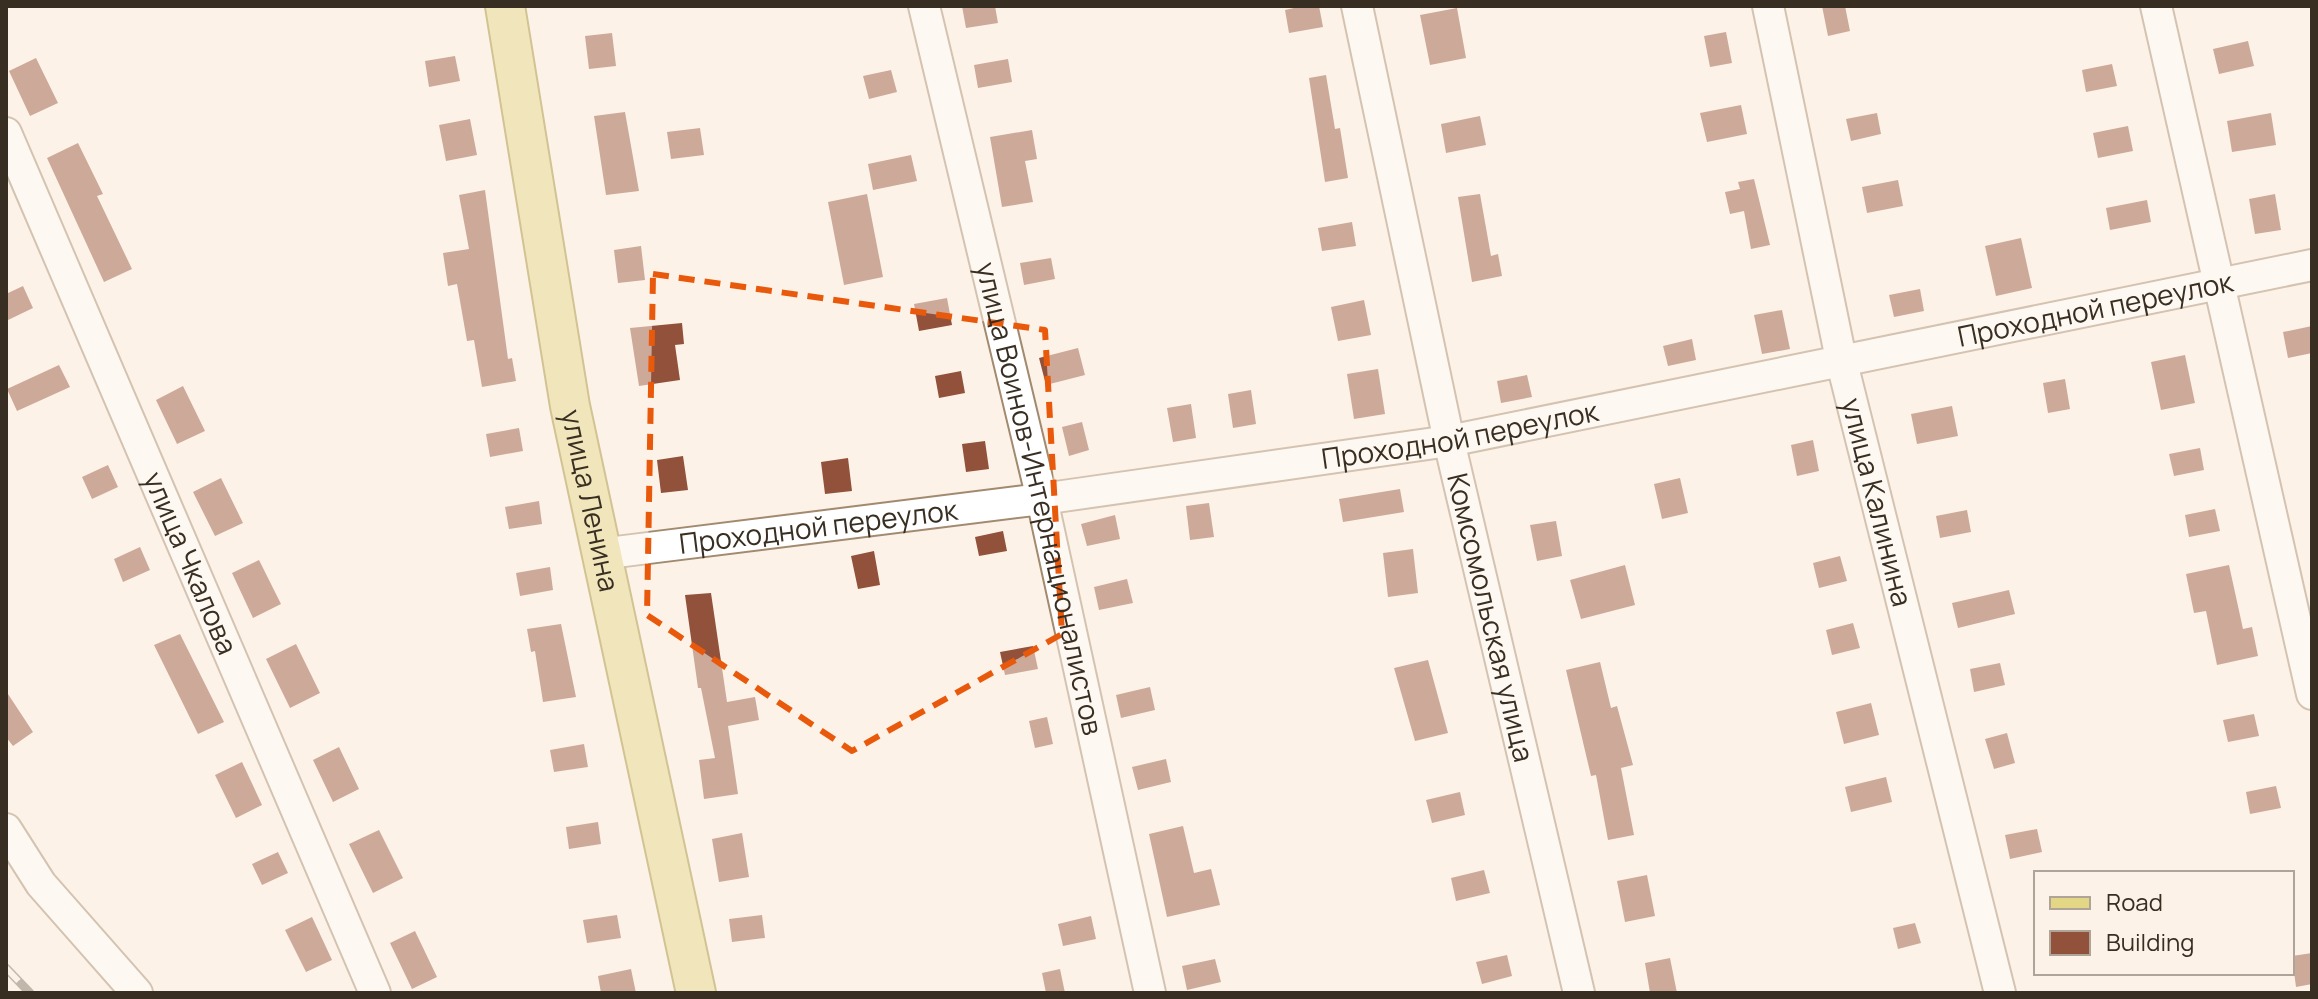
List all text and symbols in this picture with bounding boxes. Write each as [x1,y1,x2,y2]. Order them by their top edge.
street label: улица Воинов-Интернационалистов [968,258,1113,738]
street label: Проходной переулок [1954,261,2237,355]
street label: Проходной переулок [1319,391,1602,477]
street label: улица Калинина [1833,394,1922,610]
street label: улица Ленина [553,406,629,595]
street label: улица Чкалова [135,465,247,660]
street label: Комсомольская улица [1439,469,1544,765]
street label: Проходной переулок [677,490,961,562]
legend [2034,871,2294,975]
text: Road [2106,885,2163,918]
text: Building [2106,925,2194,958]

